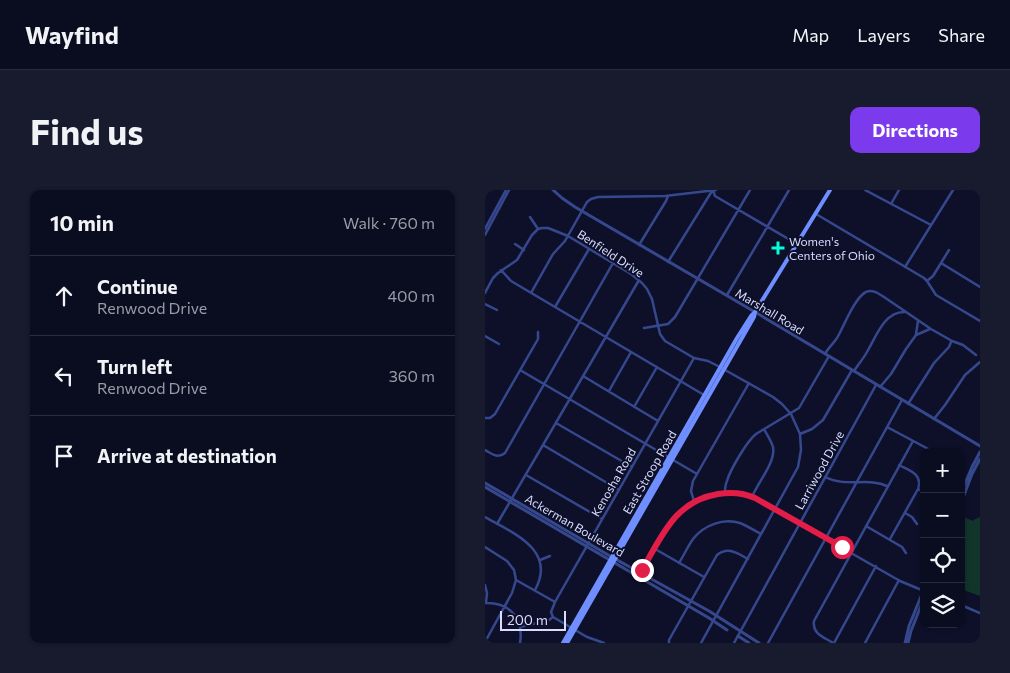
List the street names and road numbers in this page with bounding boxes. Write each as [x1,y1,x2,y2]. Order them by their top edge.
street label: Benfield Drive [575,226,647,280]
street label: Marshall Road [733,285,807,337]
street label: East Stroop Road [619,428,679,516]
street label: Larriwood Drive [792,428,846,512]
street label: Kenosha Road [588,445,638,519]
street label: Ackerman Boulevard [523,491,627,559]

